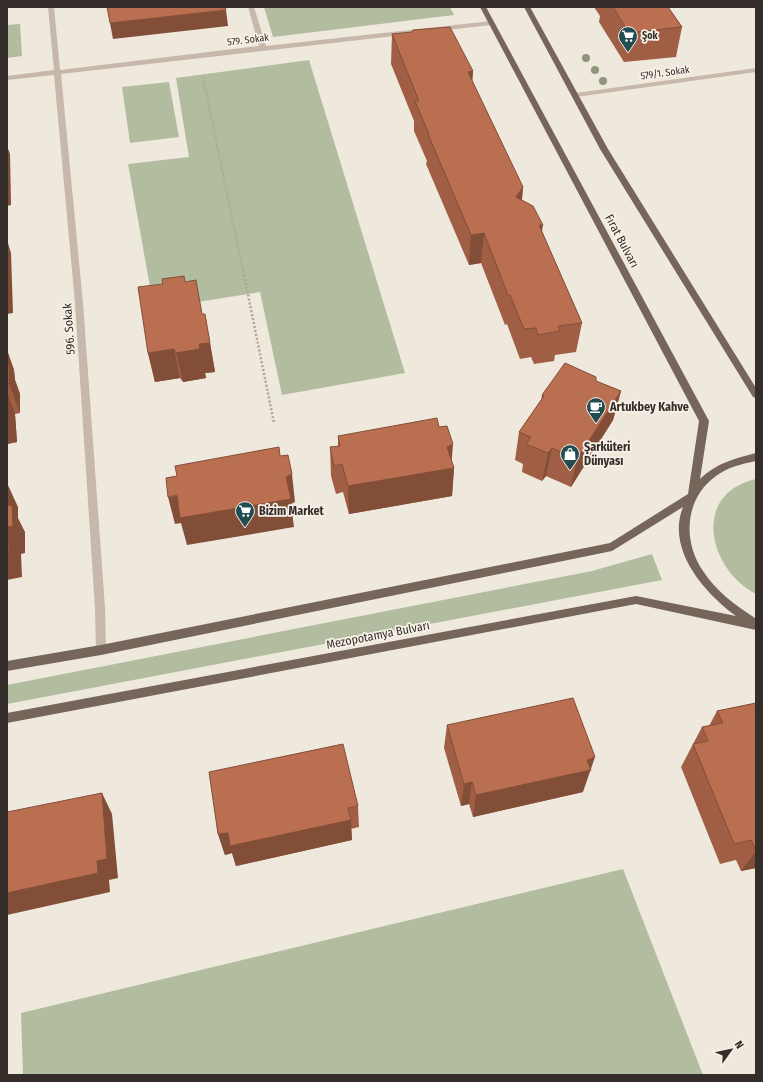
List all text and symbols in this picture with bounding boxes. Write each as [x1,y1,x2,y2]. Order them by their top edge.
supermarket icon: Şok [617,25,639,53]
place label: Şok [642,30,659,42]
street label: 579. Sokak [226,31,270,49]
street label: 579/1. Sokak [640,64,691,82]
street label: Fırat Bulvarı [602,212,642,270]
street label: 596. Sokak [60,302,78,355]
cafe icon: Artukbey Kahve [585,396,607,424]
place label: Artukbey Kahve [609,400,689,414]
place label: Şarküteri Dünyası [584,440,630,468]
shop icon: Şarküteri Dünyası [559,443,581,471]
supermarket icon: Bizim Market [234,500,256,528]
place label: Bizim Market [259,504,325,518]
street label: Mezopotamya Bulvarı [325,618,431,652]
north arrow [711,1030,751,1070]
text: N [732,1039,746,1051]

